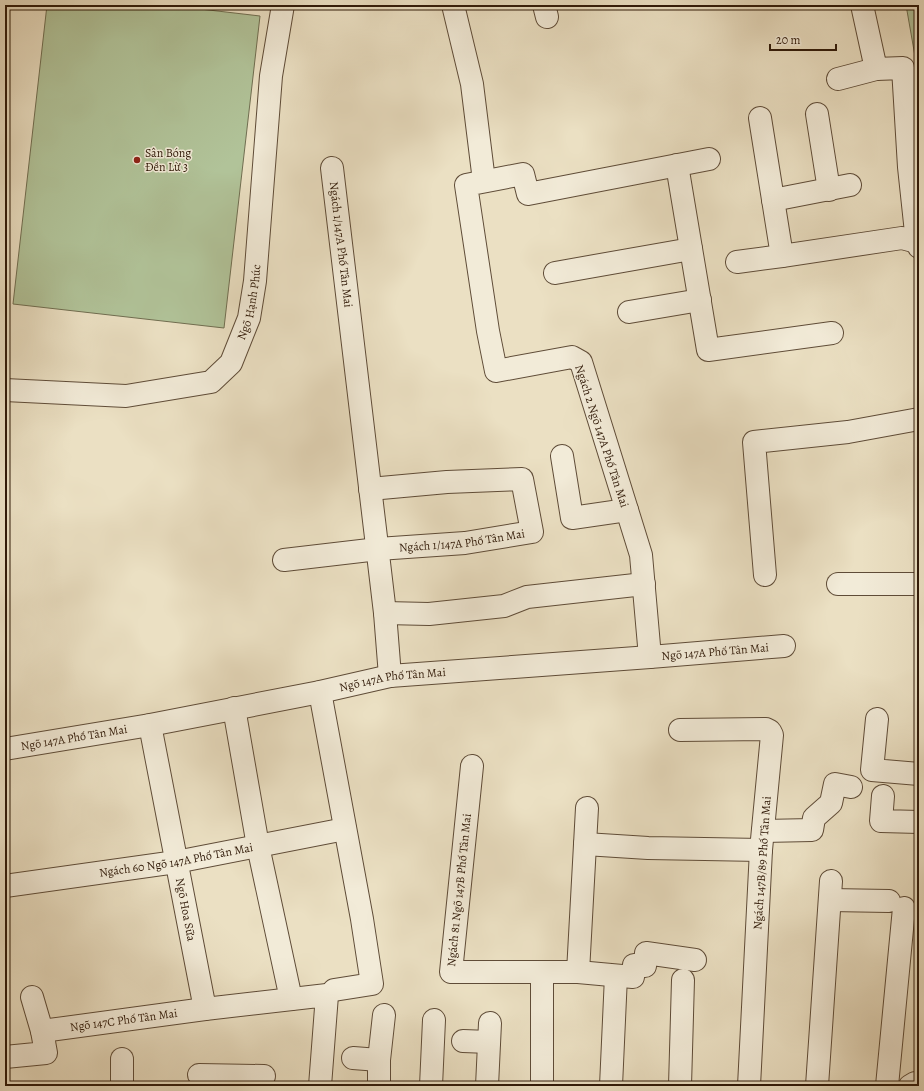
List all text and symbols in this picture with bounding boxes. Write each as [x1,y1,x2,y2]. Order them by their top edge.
scale bar [770,26,836,52]
text: 20 m [776,32,800,48]
place label: Sân Bóng Đền Lừ 3 [145,145,191,175]
marker: Sân Bóng Đền Lừ 3 [132,155,142,165]
street label: Ngách 1/147A Phố Tân Mai [326,181,357,308]
street label: Ngõ Hạnh Phúc [233,264,264,342]
street label: Ngách 2 Ngõ 147A Phố Tân Mai [571,362,633,510]
street label: Ngách 1/147A Phố Tân Mai [398,525,526,556]
street label: Ngõ 147A Phố Tân Mai [661,639,769,664]
street label: Ngõ 147A Phố Tân Mai [338,664,446,695]
street label: Ngõ 147A Phố Tân Mai [20,721,129,754]
street label: Ngách 147B/89 Phố Tân Mai [749,796,775,930]
street label: Ngách 81 Ngõ 147B Phố Tân Mai [443,813,475,967]
street label: Ngách 60 Ngõ 147A Phố Tân Mai [98,839,254,881]
street label: Ngõ Hoa Sữa [172,877,200,943]
street label: Ngõ 147C Phố Tân Mai [69,1005,178,1035]

